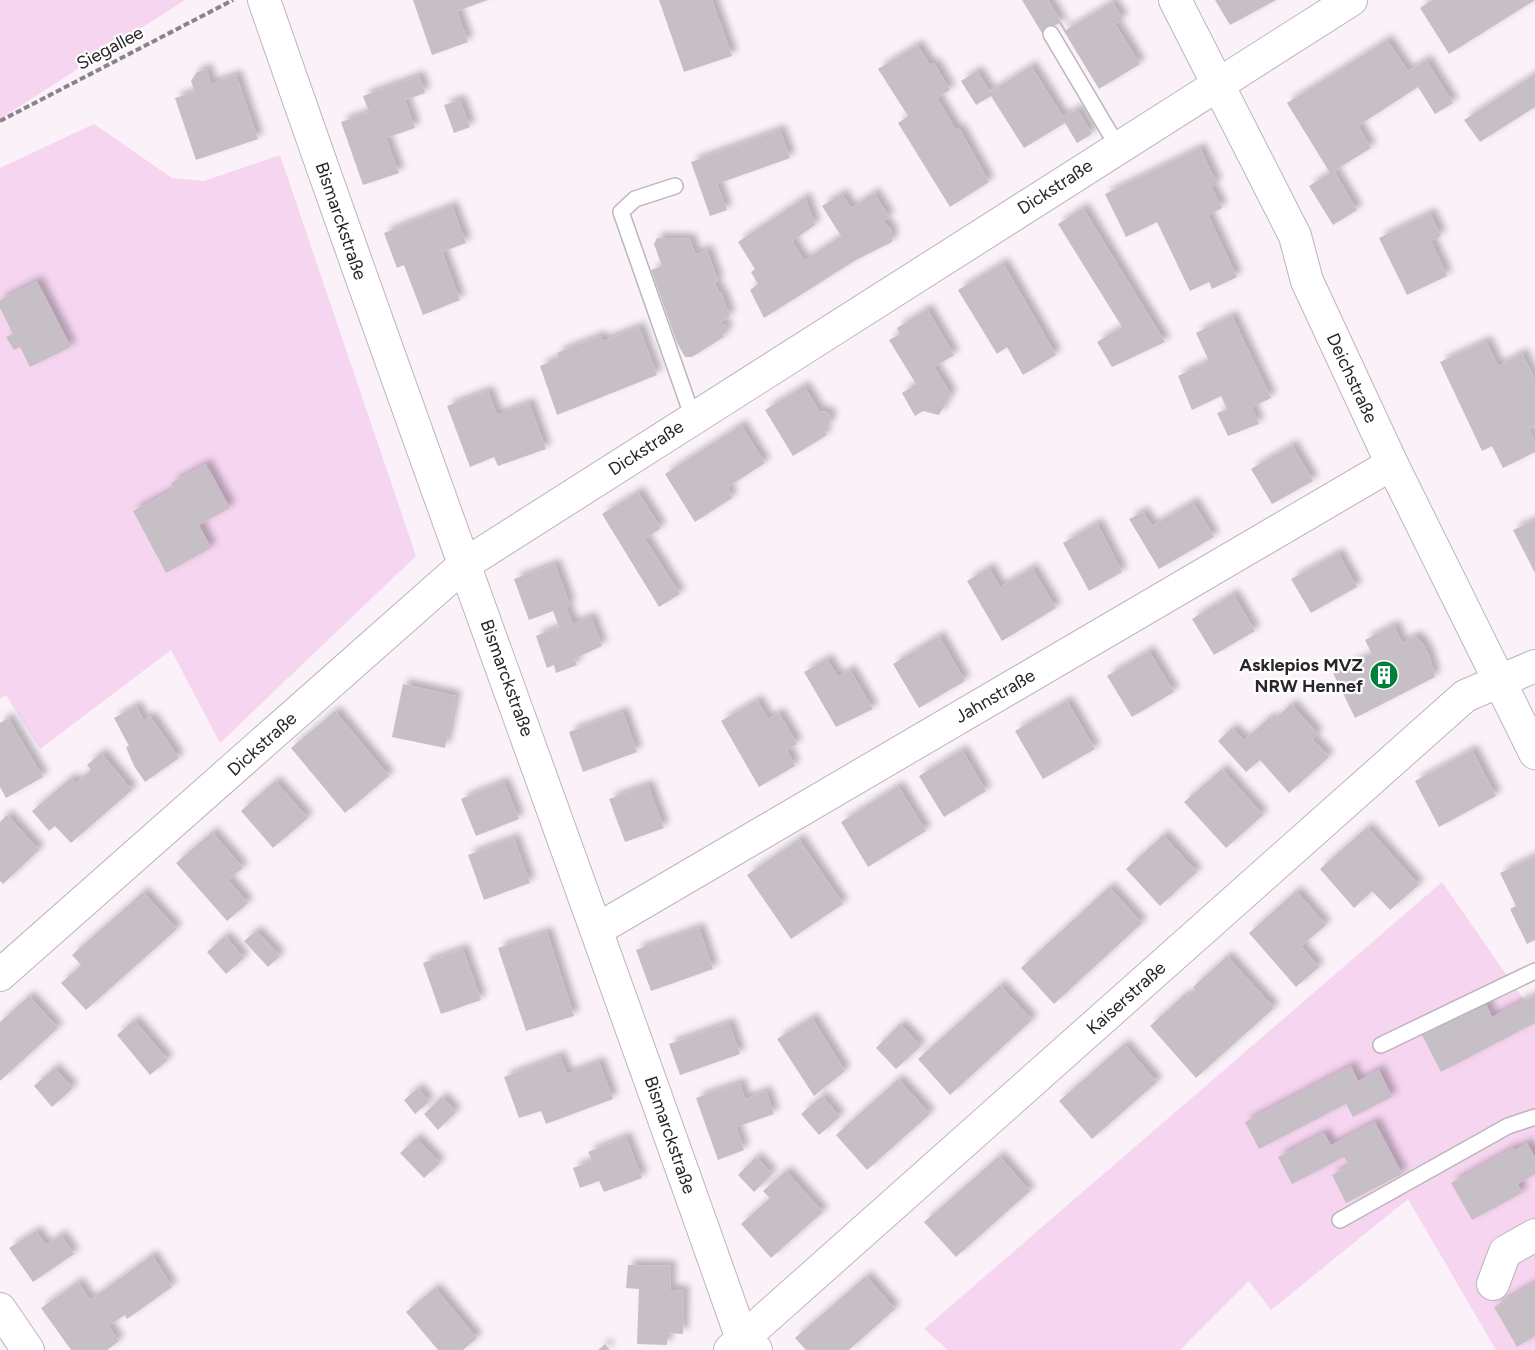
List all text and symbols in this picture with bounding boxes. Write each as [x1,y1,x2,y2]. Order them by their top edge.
street label: Siegallee [73,21,147,75]
street label: Dickstraße [1013,154,1097,220]
street label: Bismarckstraße [311,159,371,283]
street label: Deichstraße [1322,330,1382,427]
street label: Dickstraße [604,415,688,481]
street label: Bismarckstraße [476,616,538,740]
place label: Asklepios MVZ NRW Hennef [1239,654,1364,697]
building icon: Asklepios MVZ NRW Hennef [1368,659,1400,691]
street label: Jahnstraße [951,664,1039,728]
street label: Dickstraße [223,707,301,781]
street label: Kaiserstraße [1082,957,1170,1039]
street label: Bismarckstraße [640,1073,700,1197]

